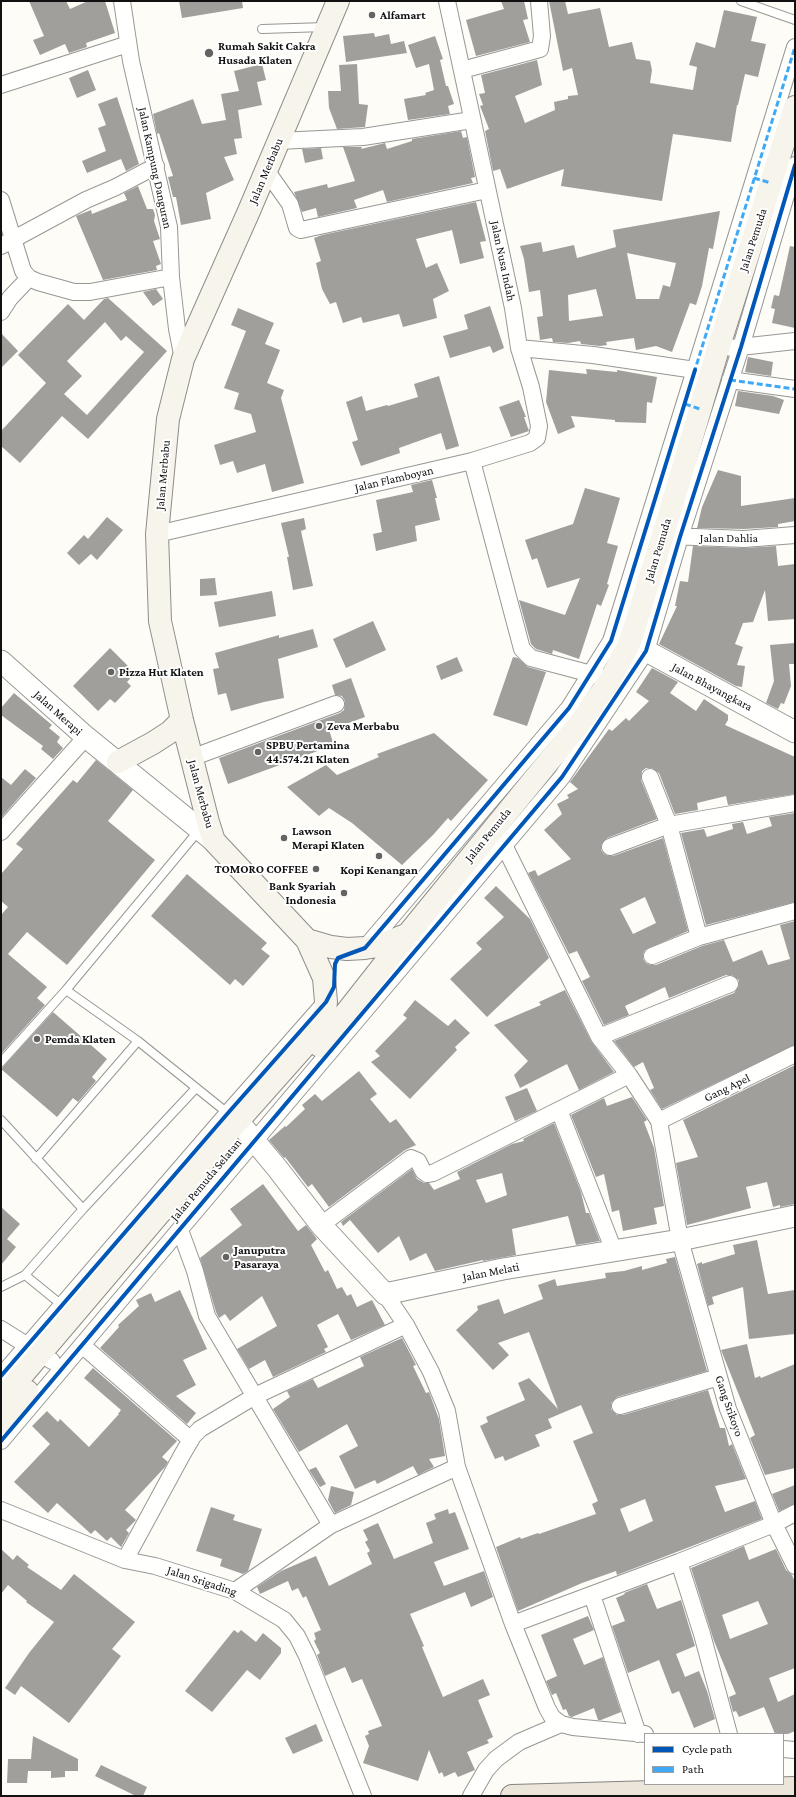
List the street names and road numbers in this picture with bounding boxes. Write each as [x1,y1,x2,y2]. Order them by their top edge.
street label: Jalan Kampung Danguran [135,106,175,230]
street label: Jalan Merbabu [246,136,286,206]
street label: Jalan Pemuda [736,207,770,273]
street label: Jalan Nusa Indah [487,220,519,302]
street label: Jalan Merbabu [153,439,173,511]
street label: Jalan Flamboyan [353,463,435,495]
street label: Jalan Pemuda [642,517,674,583]
street label: Jalan Dahlia [700,531,758,545]
street label: Jalan Bhayangkara [669,660,755,714]
street label: Jalan Merapi [31,687,85,739]
street label: Jalan Merbabu [185,758,217,830]
street label: Jalan Pemuda [462,805,514,865]
street label: Gang Apel [702,1071,752,1105]
street label: Jalan Pemuda Selatan [167,1136,245,1224]
street label: Jalan Melati [461,1259,521,1285]
street label: Gang Srikoyo [712,1374,746,1438]
street label: Jalan Srigading [165,1563,239,1599]

